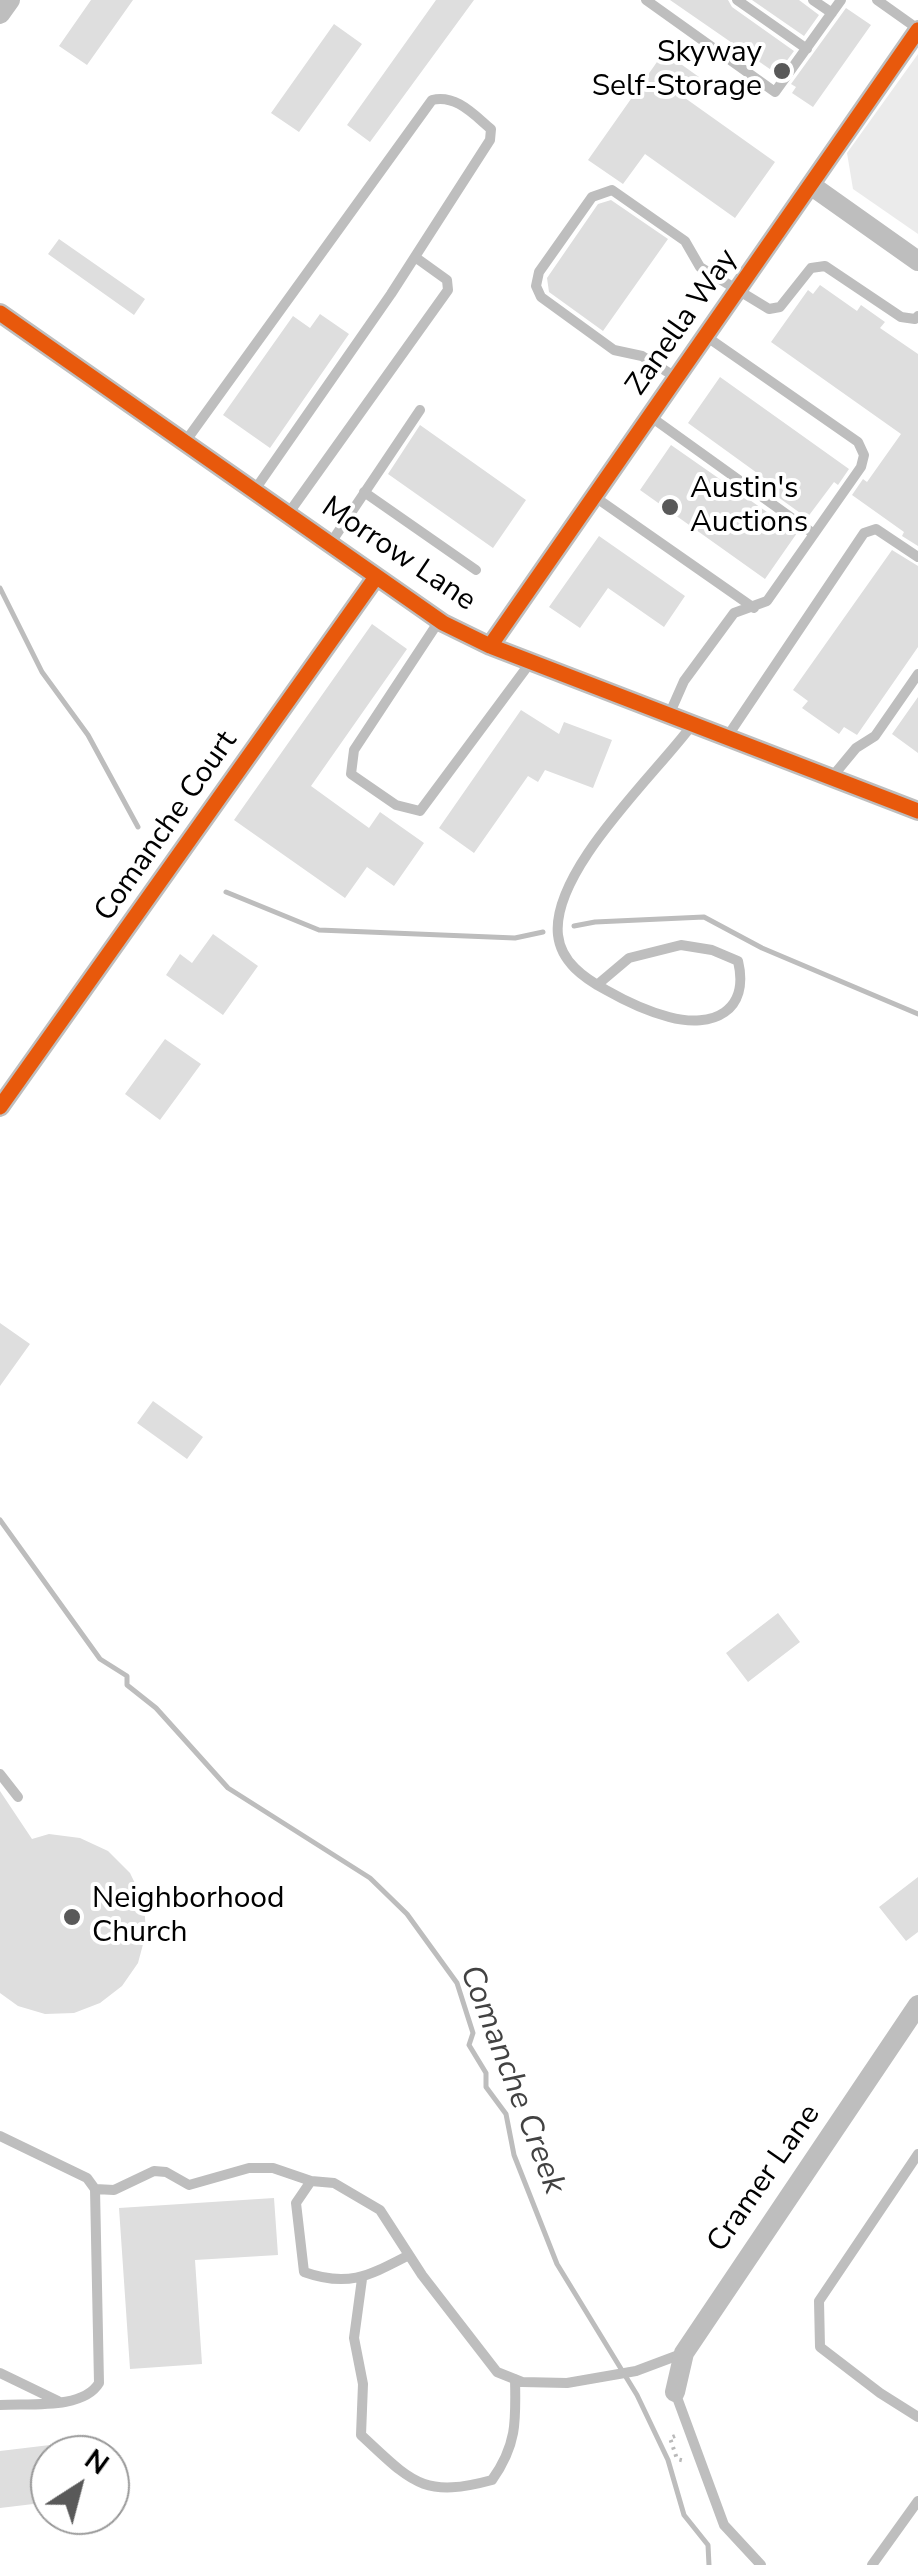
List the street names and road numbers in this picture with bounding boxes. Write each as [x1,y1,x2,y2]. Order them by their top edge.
street label: Zanella Way [619,243,747,403]
street label: Morrow Lane [314,490,482,620]
street label: Comanche Court [88,725,246,929]
street label: Cramer Lane [701,2098,829,2260]

